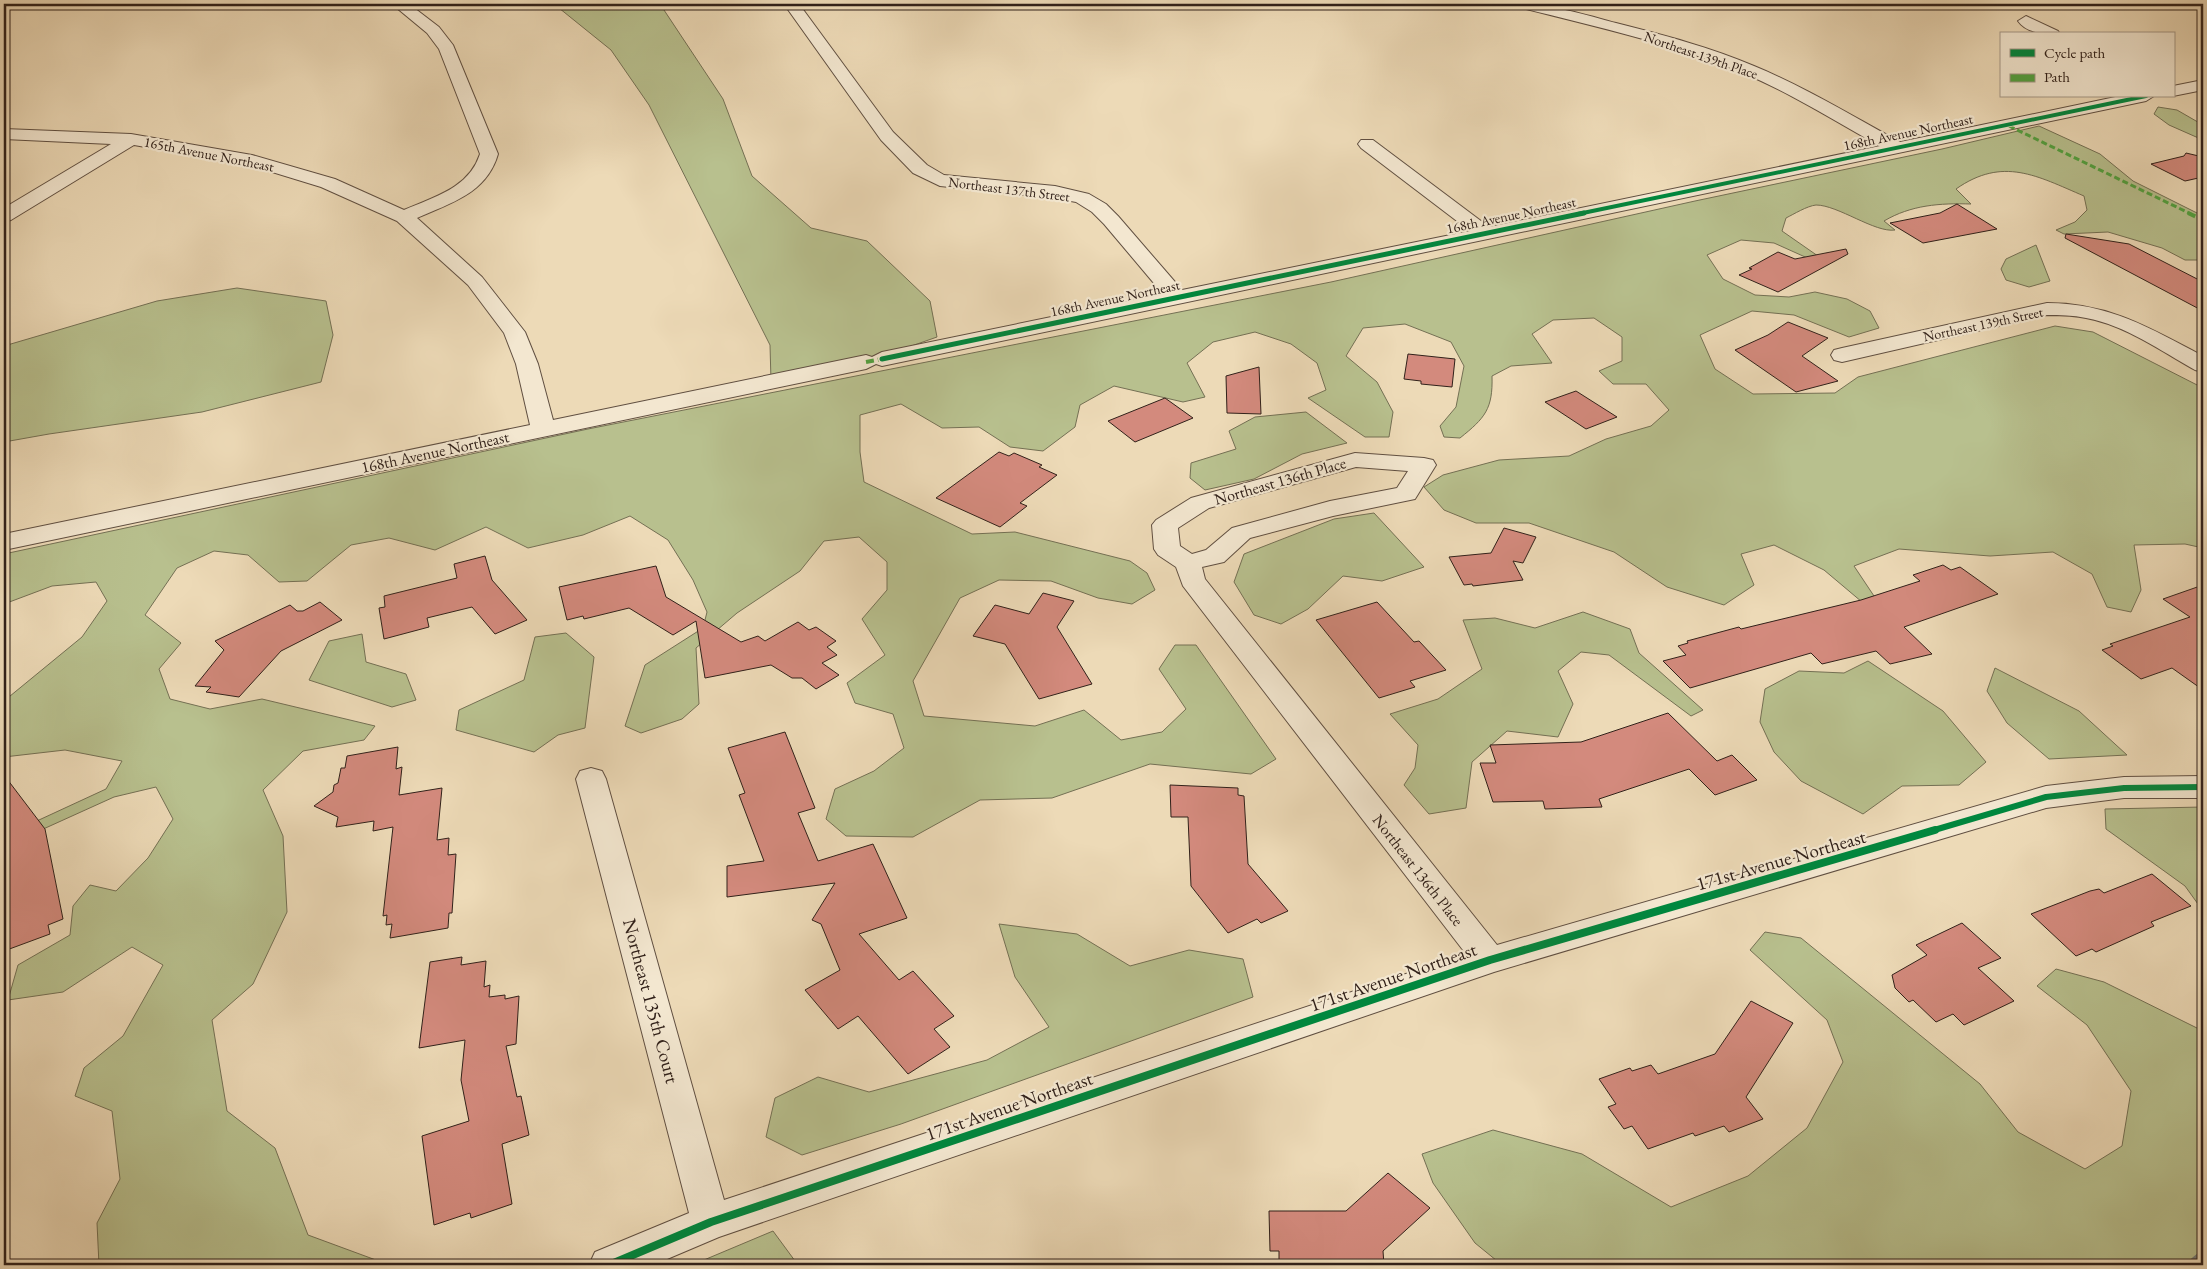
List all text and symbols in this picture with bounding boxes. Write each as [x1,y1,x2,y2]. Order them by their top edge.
street label: Northeast 139th Place [1642,27,1761,83]
legend [2000,32,2174,98]
text: Cycle path [2044,43,2106,62]
text: Path [2044,67,2070,86]
street label: 168th Avenue Northeast [1842,109,1975,155]
street label: 165th Avenue Northeast [143,133,276,176]
street label: Northeast 137th Street [947,173,1071,205]
street label: 168th Avenue Northeast [1445,192,1578,238]
street label: 168th Avenue Northeast [1049,275,1182,321]
street label: Northeast 139th Street [1921,302,2045,346]
street label: 168th Avenue Northeast [359,426,511,478]
street label: Northeast 136th Place [1212,452,1348,510]
street label: Northeast 136th Place [1368,810,1468,930]
street label: 171st Avenue Northeast [1693,824,1869,896]
street label: Northeast 135th Court [617,916,685,1086]
street label: 171st Avenue Northeast [1306,937,1480,1017]
street label: 171st Avenue Northeast [922,1066,1096,1146]

